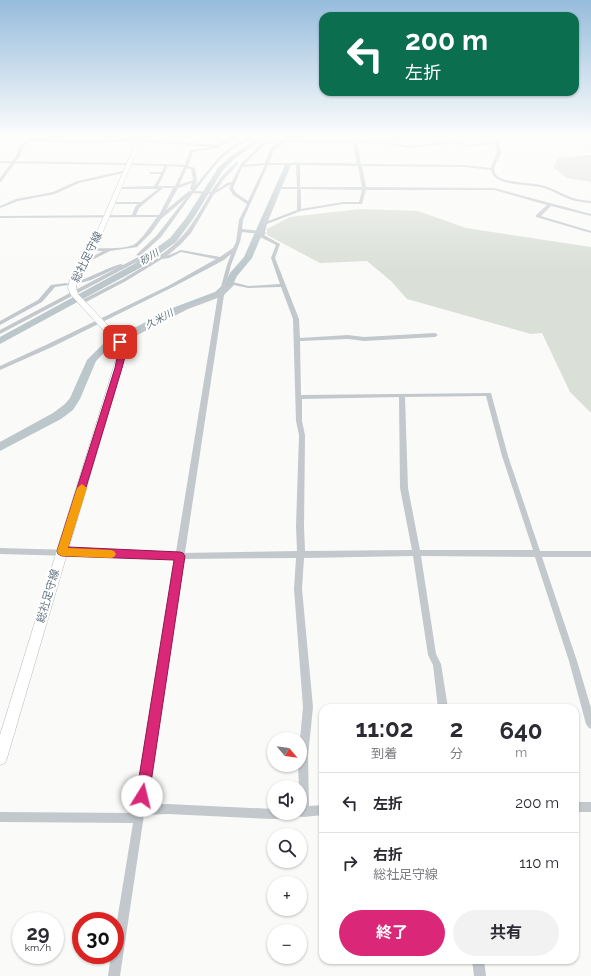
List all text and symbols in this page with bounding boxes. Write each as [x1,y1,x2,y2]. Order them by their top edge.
text: 200 m [405,24,488,57]
icon: left [339,28,391,80]
text: 左折 [405,62,441,83]
street label: 総社足守線 [69,229,105,285]
water label: 砂川 [138,247,161,267]
water label: 久米川 [143,307,176,331]
pin [103,325,137,359]
icon: arrive [109,331,131,353]
street label: 総社足守線 [34,568,62,624]
text: 11:02 [355,714,413,743]
text: 2 [450,714,463,743]
text: 640 [500,716,543,745]
north arrow [267,732,307,772]
map controls [267,732,307,964]
text: m [515,745,527,760]
text: 到着 [371,746,397,761]
text: 分 [450,746,463,761]
position arrow [121,775,163,817]
button: sound [267,780,307,820]
icon: left [339,792,361,814]
text: 200 m [515,794,559,812]
text: 左折 [373,795,403,813]
button: search [267,828,307,868]
text: 右折 [373,846,403,864]
icon: right [339,852,361,874]
text: 110 m [519,854,559,872]
text: 総社足守線 [373,867,438,882]
button: + [267,876,307,916]
button: 終了 [339,910,445,956]
button: 共有 [453,910,559,956]
speed limit sign: 30 [72,912,124,964]
text: 29 [26,921,50,945]
button: − [267,924,307,964]
text: km/h [25,942,51,953]

